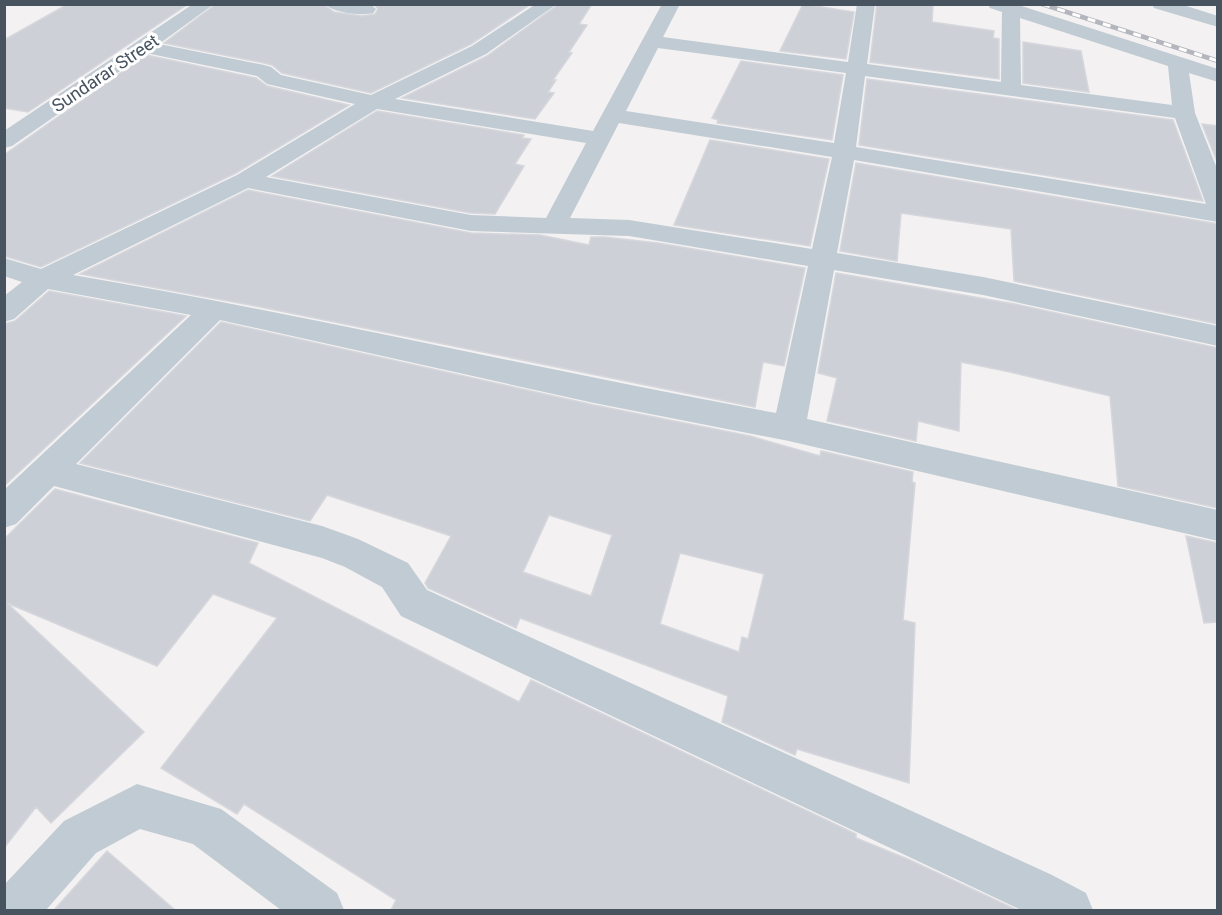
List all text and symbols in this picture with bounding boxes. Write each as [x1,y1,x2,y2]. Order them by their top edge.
street label: Sundarar Street [48,30,162,116]

